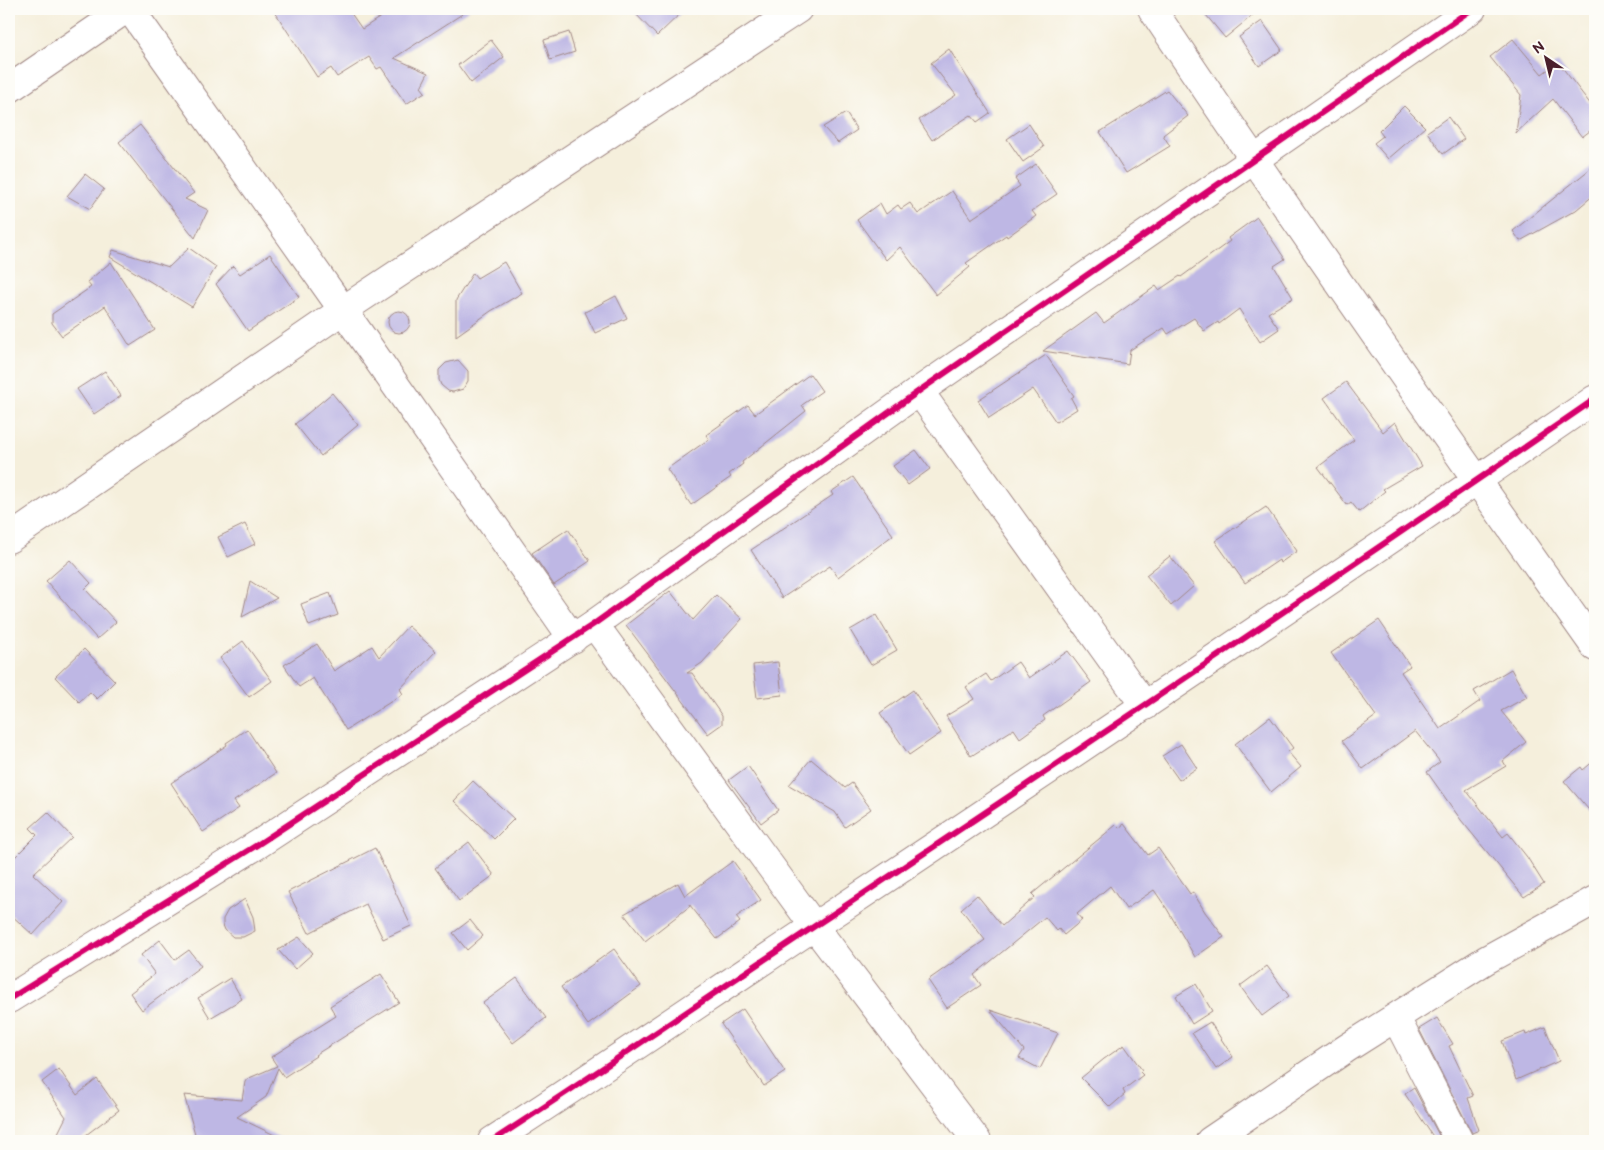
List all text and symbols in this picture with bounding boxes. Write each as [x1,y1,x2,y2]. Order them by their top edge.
north arrow [1522,32,1572,82]
text: N [1530,38,1548,58]

